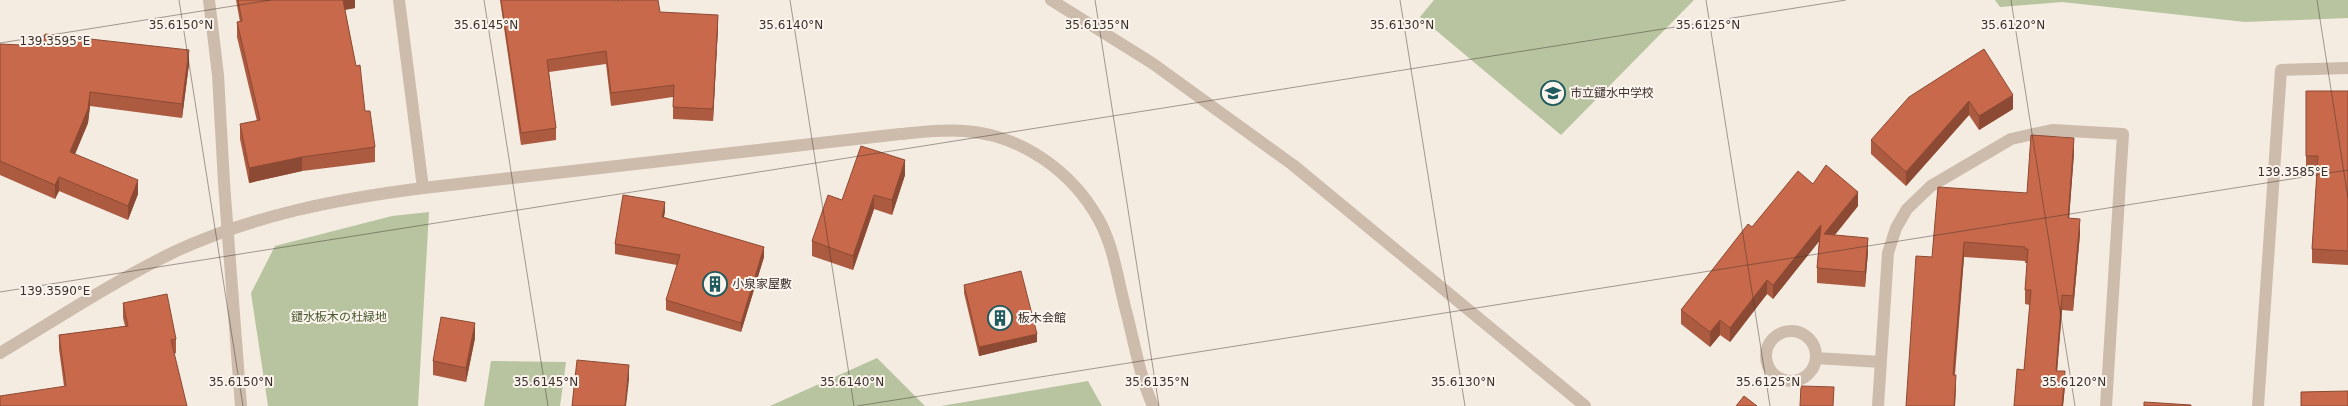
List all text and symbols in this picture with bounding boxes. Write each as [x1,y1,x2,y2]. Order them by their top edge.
text: 35.6150°N [149,18,213,32]
text: 35.6145°N [454,18,518,32]
text: 35.6140°N [759,18,823,32]
text: 35.6135°N [1065,18,1129,32]
text: 35.6130°N [1370,18,1434,32]
text: 35.6125°N [1676,18,1740,32]
text: 35.6120°N [1981,18,2045,32]
text: 139.3595°E [20,34,90,48]
school or university icon: 市立鑓水中学校 [1540,80,1566,106]
place label: 市立鑓水中学校 [1570,86,1654,100]
text: 139.3585°E [2258,165,2328,179]
building icon: 小泉家屋敷 [702,271,728,297]
place label: 小泉家屋敷 [732,277,792,291]
text: 139.3590°E [20,284,90,298]
building icon: 板木会館 [987,305,1013,331]
park label: 鑓水板木の杜緑地 [291,310,387,324]
place label: 板木会館 [1018,311,1066,325]
text: 35.6150°N [209,375,273,389]
text: 35.6145°N [514,375,578,389]
text: 35.6140°N [820,375,884,389]
text: 35.6135°N [1125,375,1189,389]
text: 35.6130°N [1431,375,1495,389]
text: 35.6125°N [1736,375,1800,389]
text: 35.6120°N [2042,375,2106,389]

